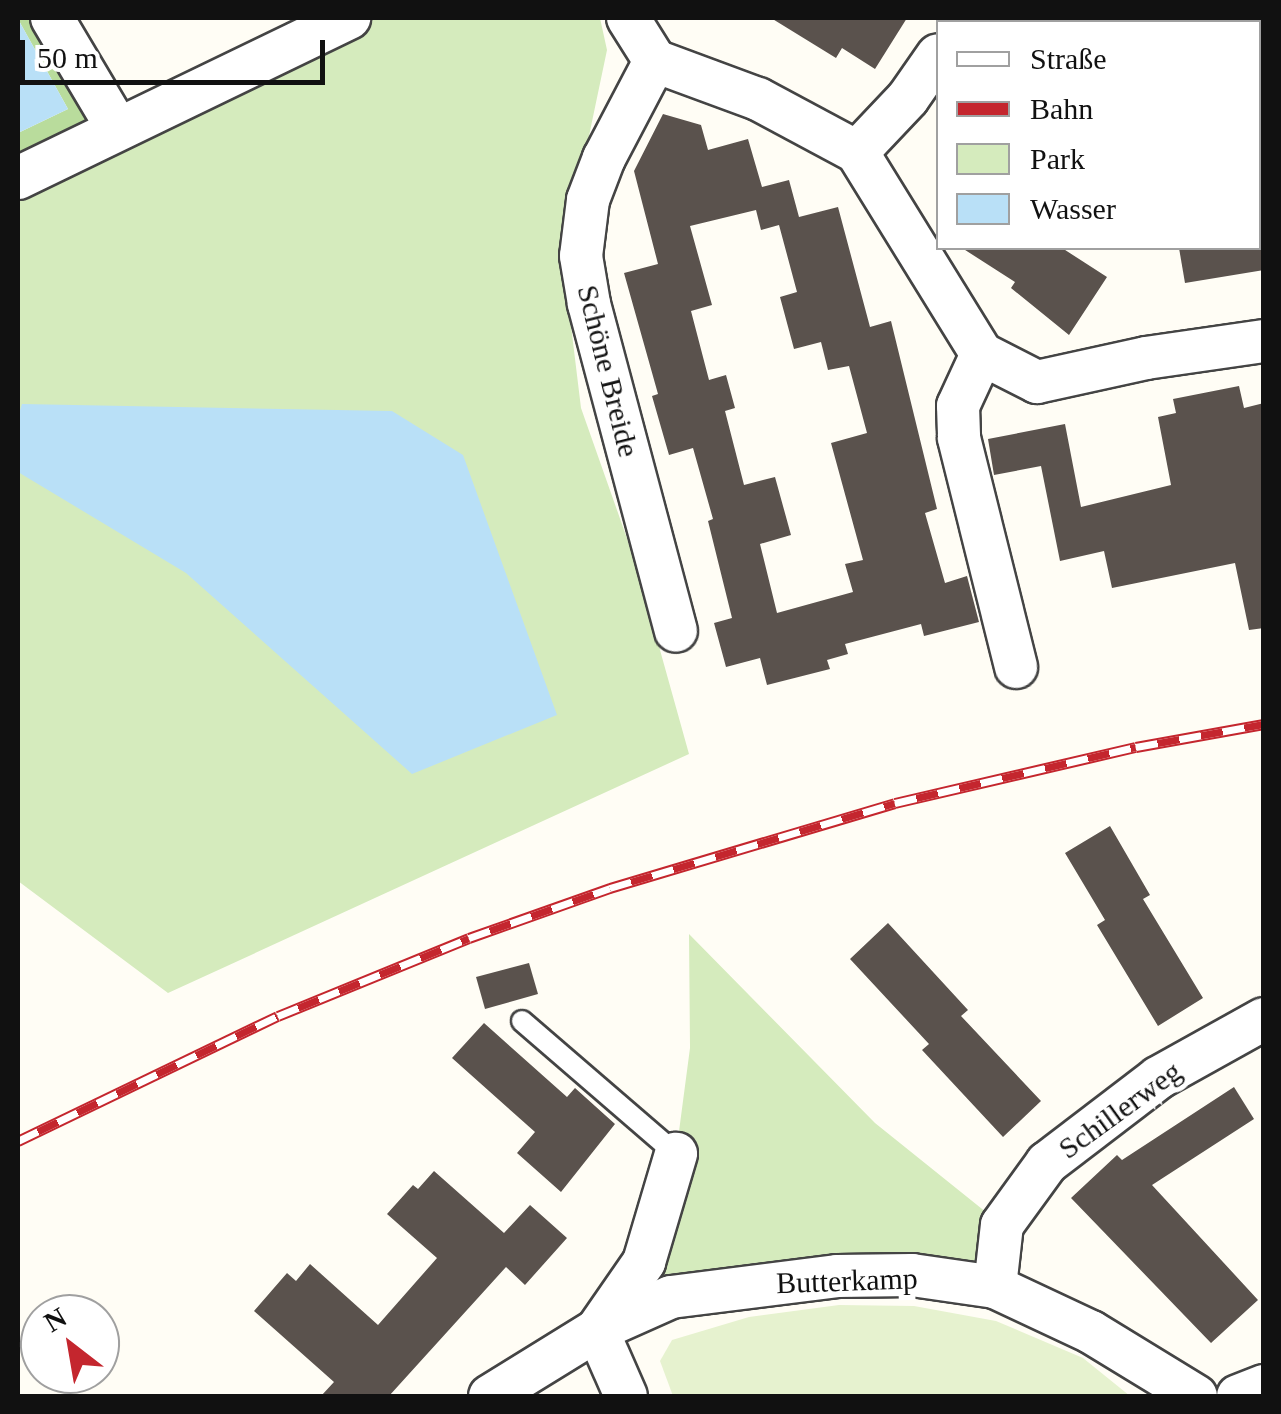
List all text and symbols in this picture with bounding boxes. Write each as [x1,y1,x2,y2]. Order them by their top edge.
scale bar [25,20,330,82]
legend [936,20,1261,250]
text: 50 m [37,41,98,74]
text: Straße [1030,42,1107,75]
text: Bahn [1030,92,1093,125]
text: Park [1030,142,1085,175]
text: Wasser [1030,192,1116,225]
street label: Schöne Breide [569,281,647,461]
street label: Schillerweg [1051,1053,1189,1167]
street label: Butterkamp [776,1261,918,1301]
north arrow [20,1294,120,1394]
text: N [39,1301,72,1338]

